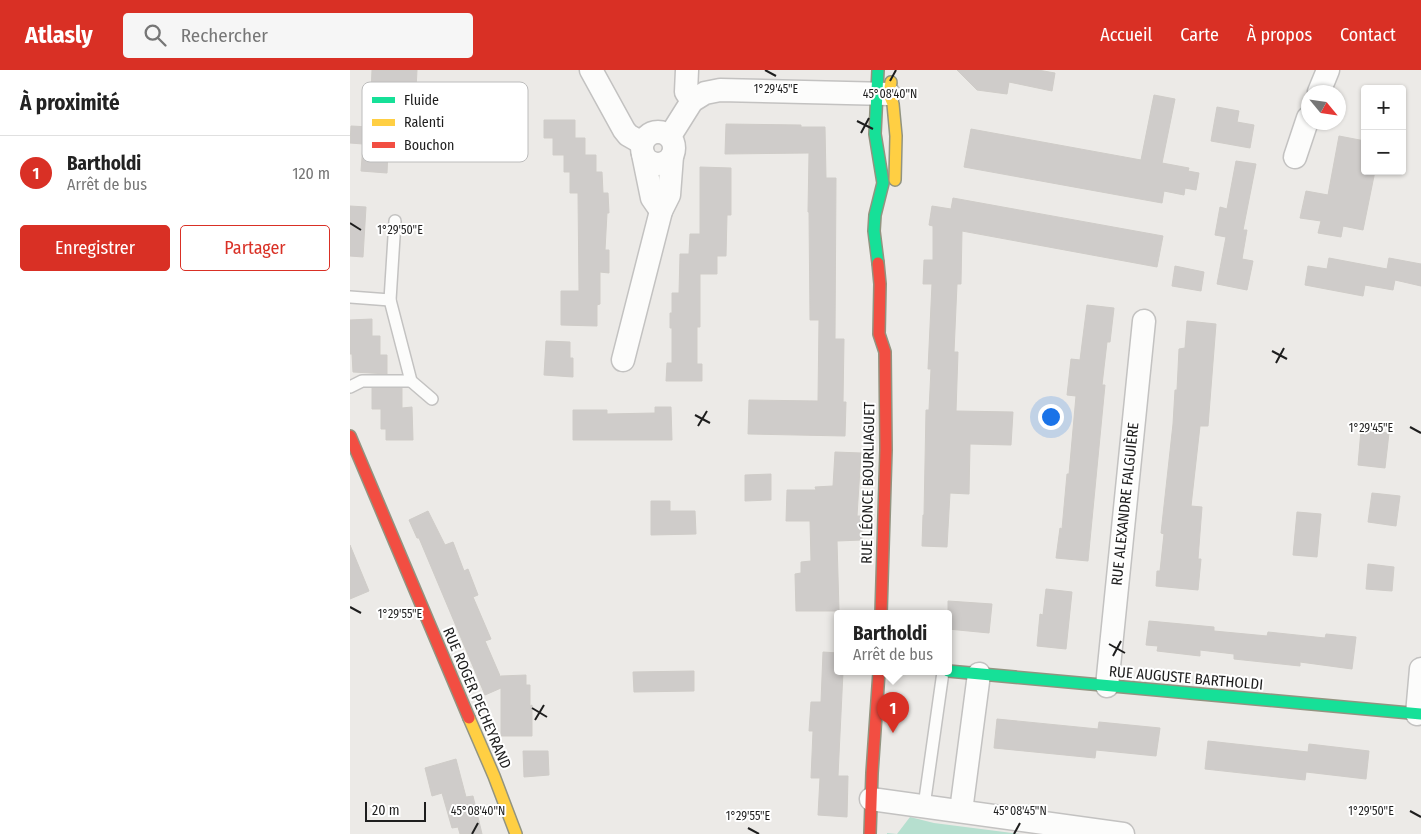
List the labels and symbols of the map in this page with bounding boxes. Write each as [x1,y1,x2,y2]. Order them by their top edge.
legend [362,82,528,162]
text: 1°29'45"E [754,82,799,96]
north arrow [1301,85,1346,130]
text: 45°08'40"N [863,87,917,101]
text: Fluide [404,92,439,109]
text: Ralenti [404,114,444,131]
text: Bouchon [404,137,454,154]
text: 1°29'50"E [377,223,423,237]
street label: RUE LÉONCE BOURLIAGUET [858,402,878,564]
your location [1038,404,1064,430]
street label: RUE ALEXANDRE FALGUIÈRE [1107,421,1143,587]
text: 1°29'45"E [1349,421,1394,435]
text: 1°29'55"E [378,607,423,621]
street label: RUE ROGER PECHEYRAND [439,625,515,771]
street label: RUE AUGUSTE BARTHOLDI [1108,662,1264,694]
pin: 1 [877,692,909,733]
scale bar [365,799,426,822]
text: 45°08'40"N [451,804,505,818]
text: 45°08'45"N [993,804,1047,818]
text: 1°29'50"E [1348,804,1394,818]
text: 1°29'55"E [726,809,771,823]

